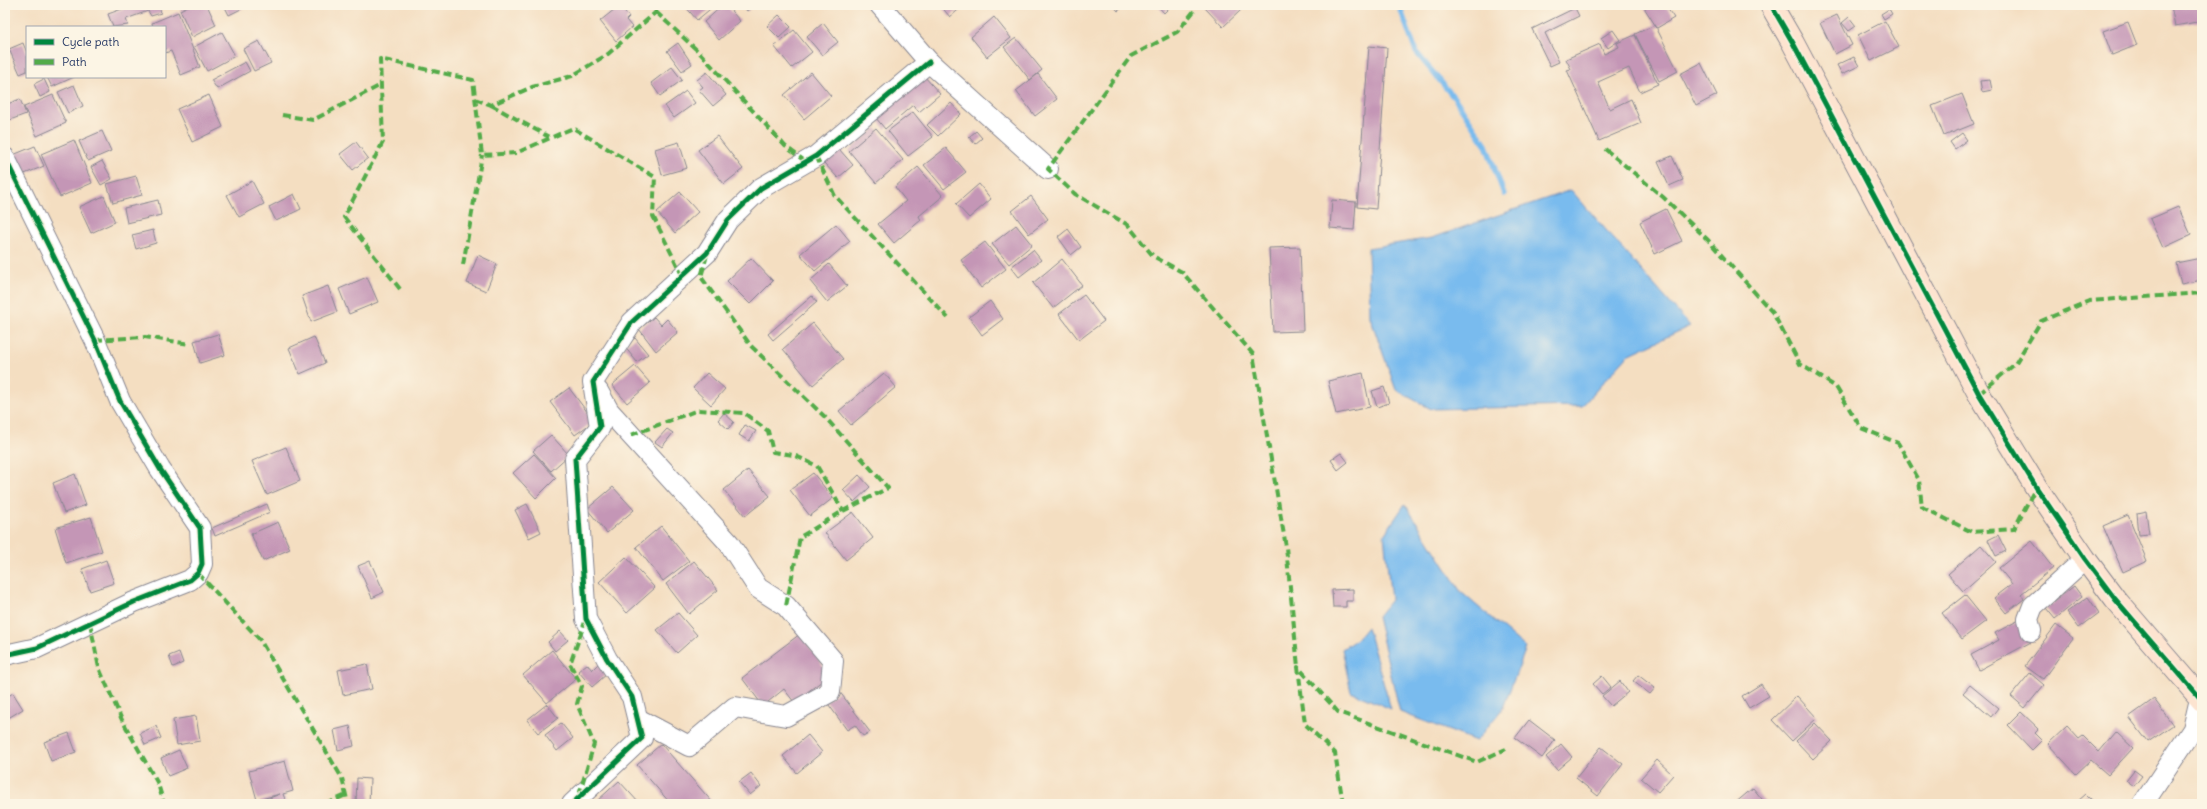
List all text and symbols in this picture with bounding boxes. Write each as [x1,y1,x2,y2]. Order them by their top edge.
legend [26,26,166,78]
text: Cycle path [62,34,119,49]
text: Path [62,54,87,69]

